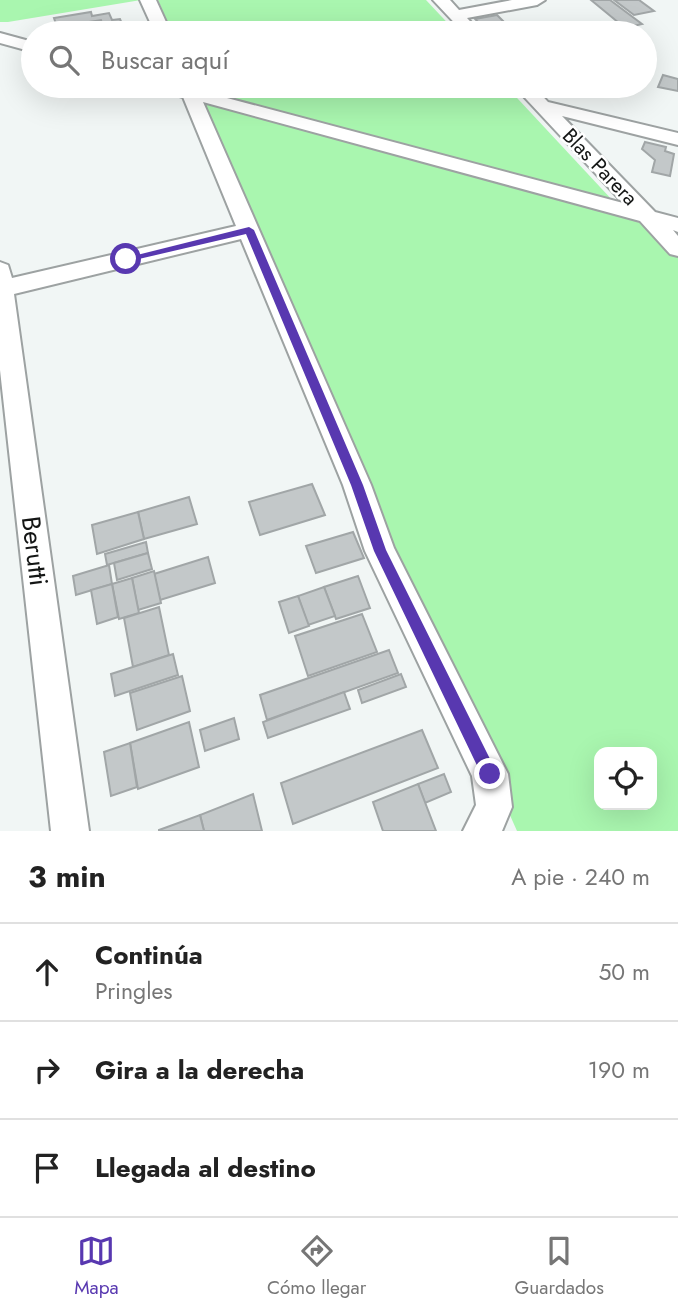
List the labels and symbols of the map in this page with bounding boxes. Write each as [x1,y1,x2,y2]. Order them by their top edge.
street label: Blas Parera [555,122,645,212]
route start [110,243,141,274]
street label: Berutti [12,514,58,588]
route end [474,758,505,789]

